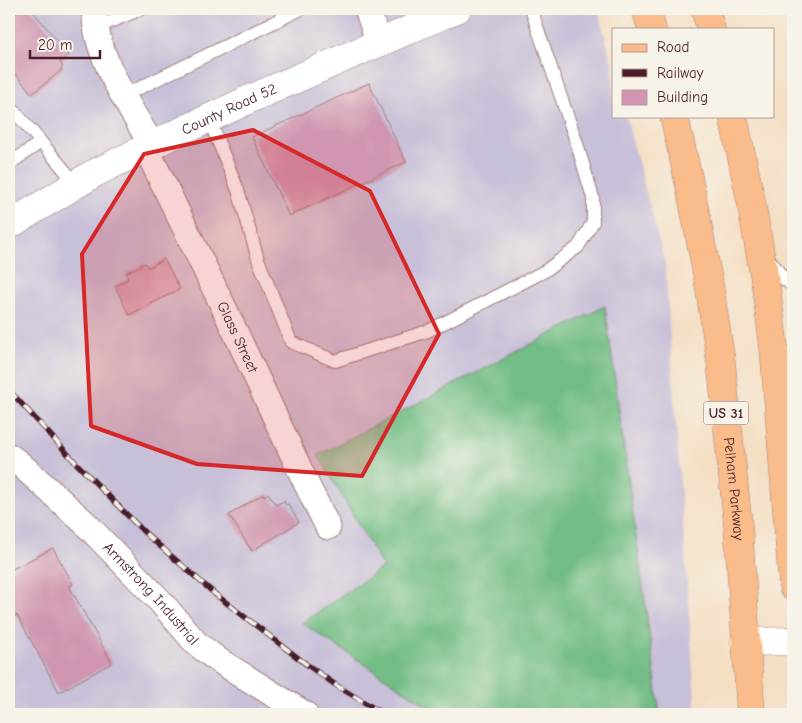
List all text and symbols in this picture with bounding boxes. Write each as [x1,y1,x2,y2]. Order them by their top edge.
scale bar [30,28,100,60]
legend [612,28,774,118]
text: 20 m [38,36,72,54]
text: Road [657,38,689,56]
text: Railway [657,64,704,82]
street label: County Road 52 [179,80,279,139]
text: Building [657,88,708,106]
street label: Glass Street [213,298,262,376]
road number: US 31 [704,402,748,424]
street label: Pelham Parkway [720,436,748,541]
street label: Armstrong Industrial [99,538,203,649]

